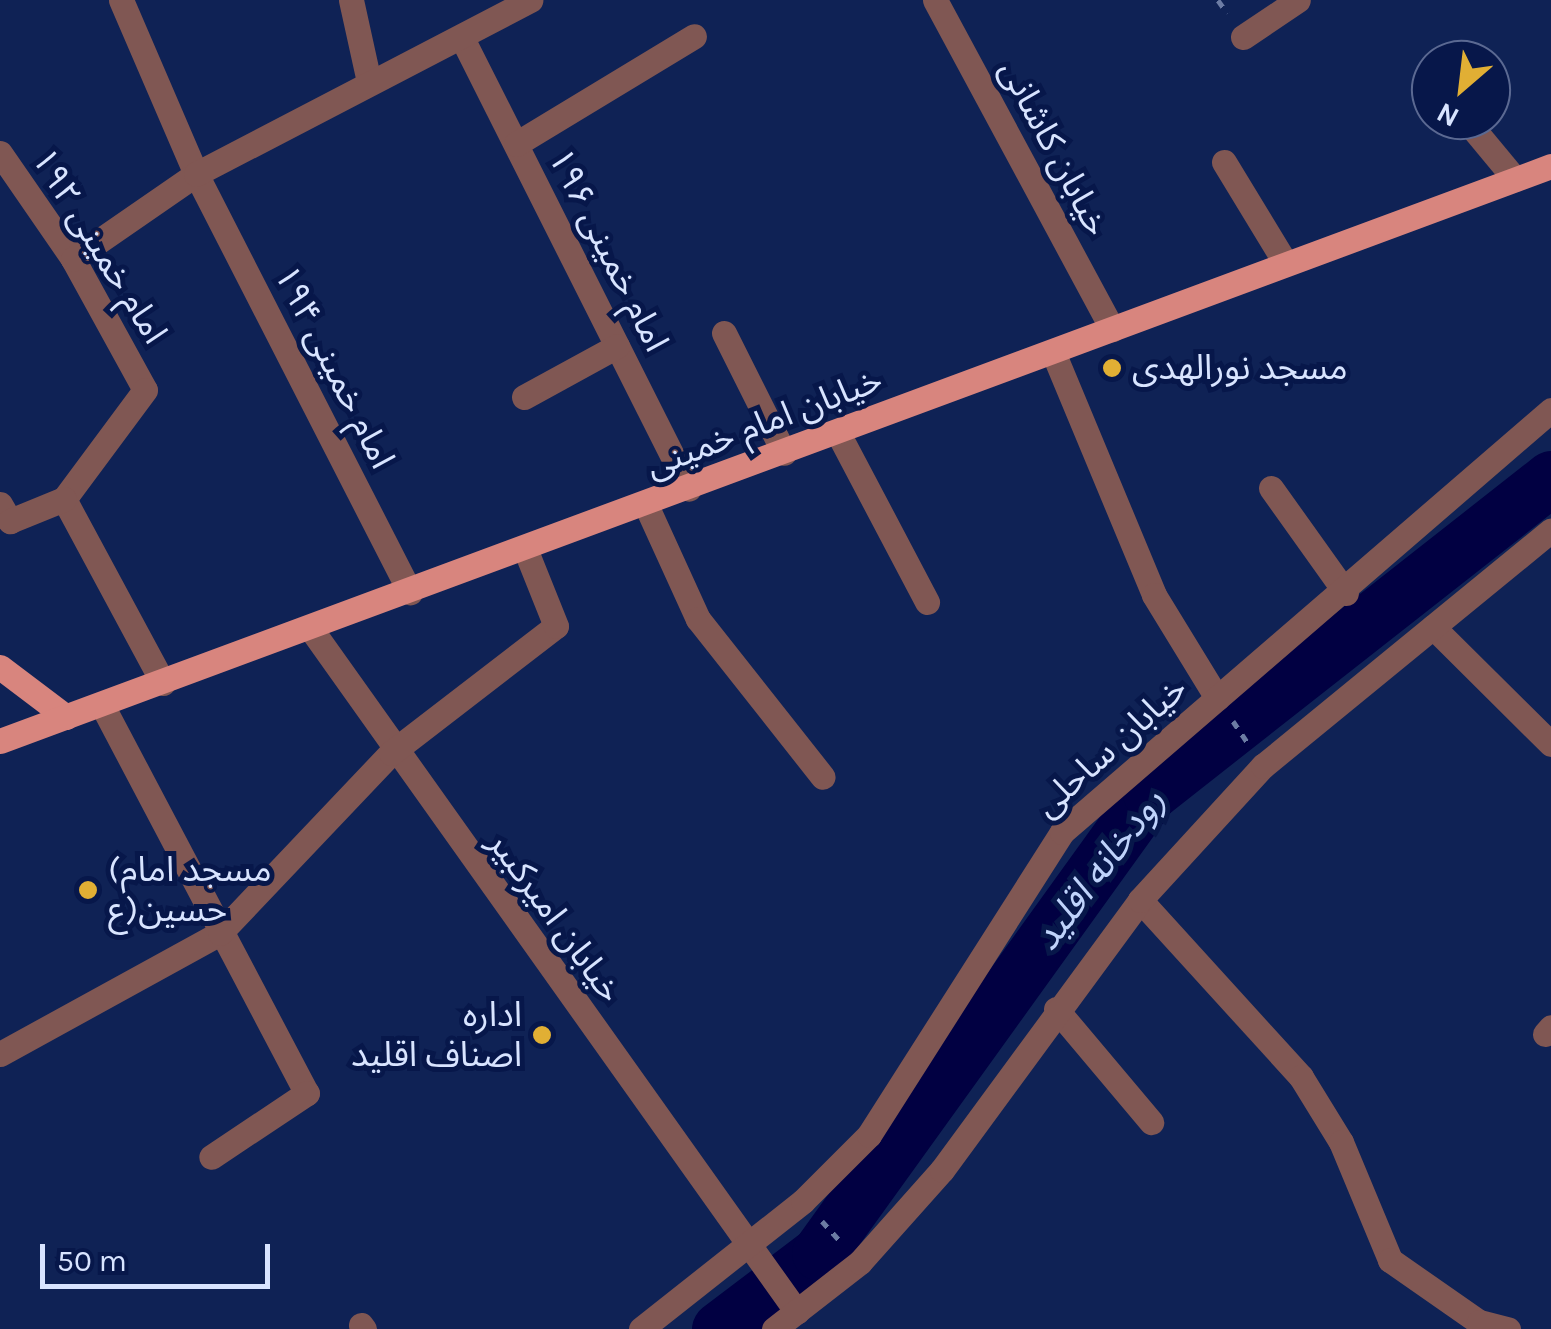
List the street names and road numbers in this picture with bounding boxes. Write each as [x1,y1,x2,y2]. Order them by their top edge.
street label: خیابان کاشانی [990,53,1118,243]
street label: امام خمینی ۱۹۲ [22,141,176,351]
street label: امام خمینی ۱۹۶ [539,141,677,359]
street label: امام خمینی ۱۹۴ [265,258,403,476]
street label: خیابان امام خمینی [640,359,888,487]
street label: خیابان ساحلی [1026,668,1196,826]
street label: خیابان امیرکبیر [479,823,631,1011]

